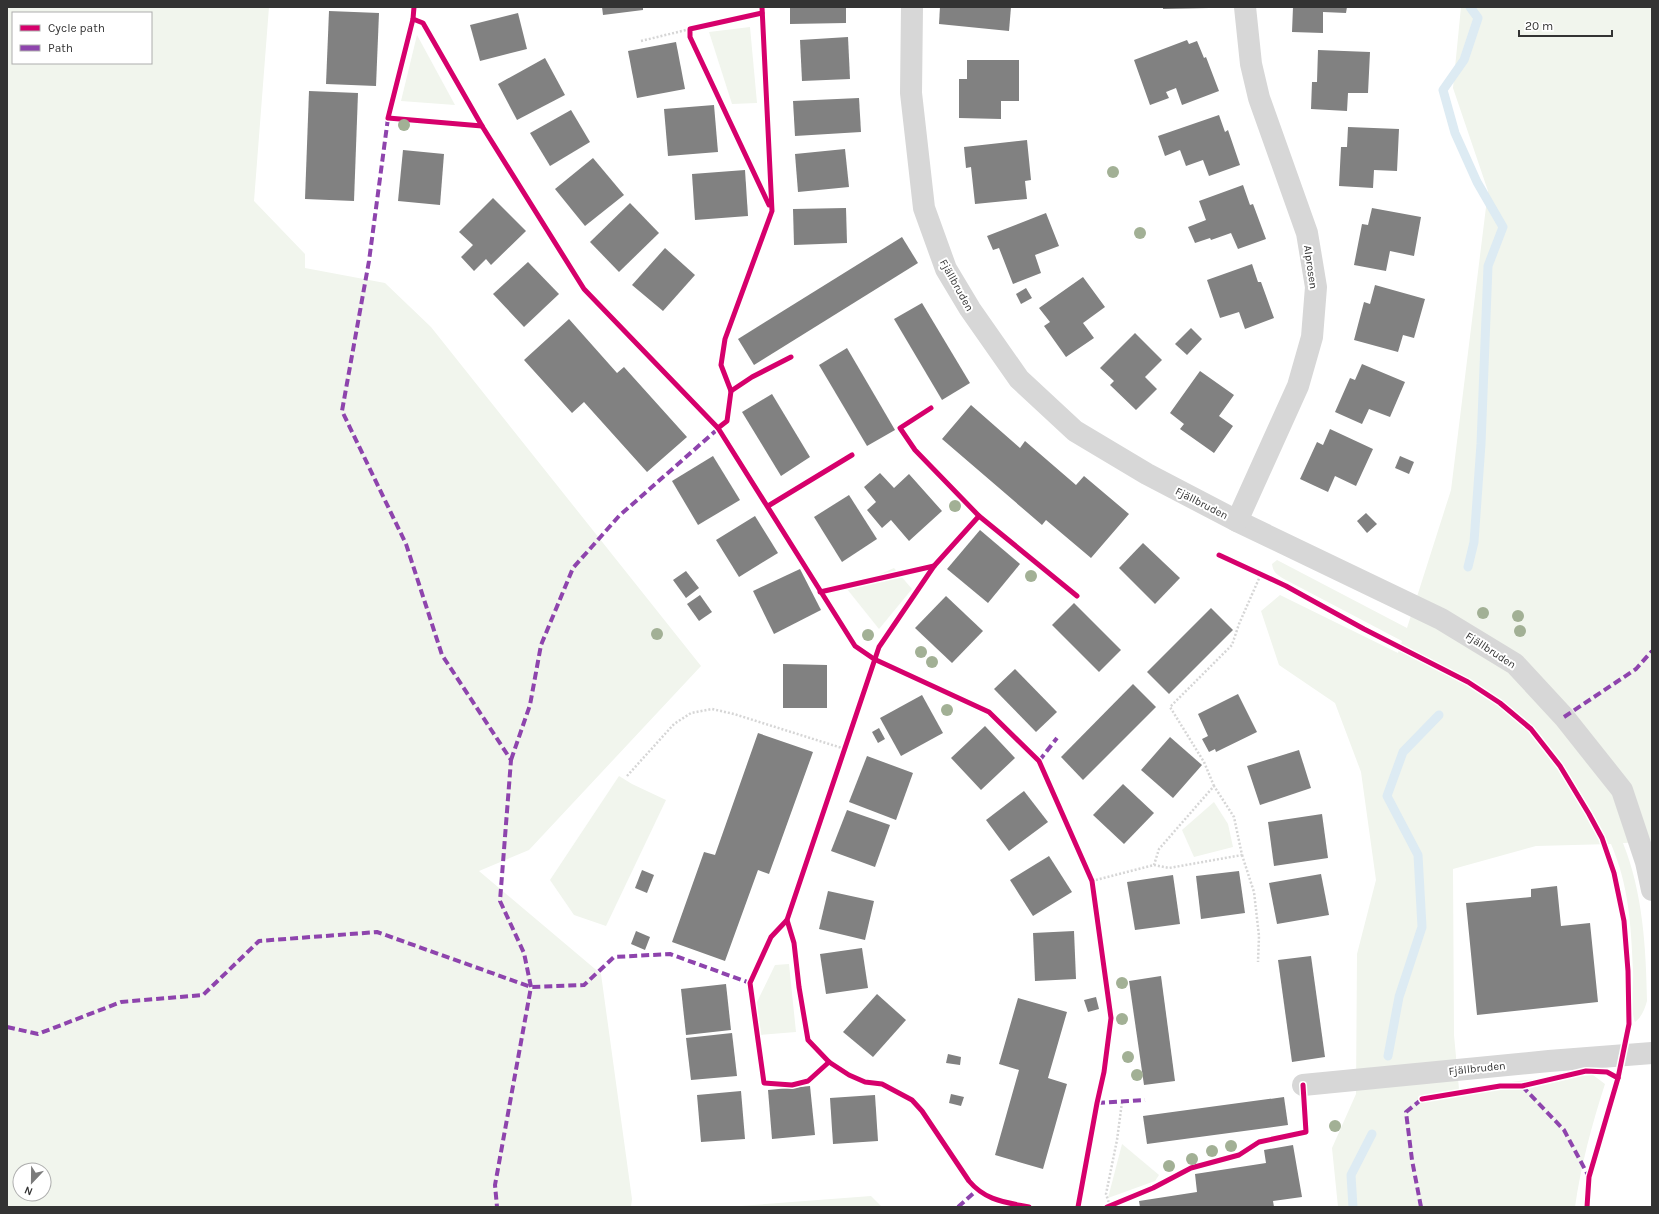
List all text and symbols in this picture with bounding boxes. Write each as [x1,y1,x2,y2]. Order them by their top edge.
legend [12,12,152,64]
scale bar [1519,12,1612,38]
text: 20 m [1525,19,1553,33]
text: Cycle path [48,21,105,35]
text: Path [48,41,73,55]
street label: Alprosen [1301,244,1320,290]
street label: Fjällbruden [937,257,976,313]
street label: Fjällbruden [1173,485,1230,522]
street label: Fjällbruden [1463,629,1518,671]
street label: Fjällbruden [1448,1059,1506,1078]
north arrow [12,1162,52,1202]
text: N [22,1183,35,1198]

